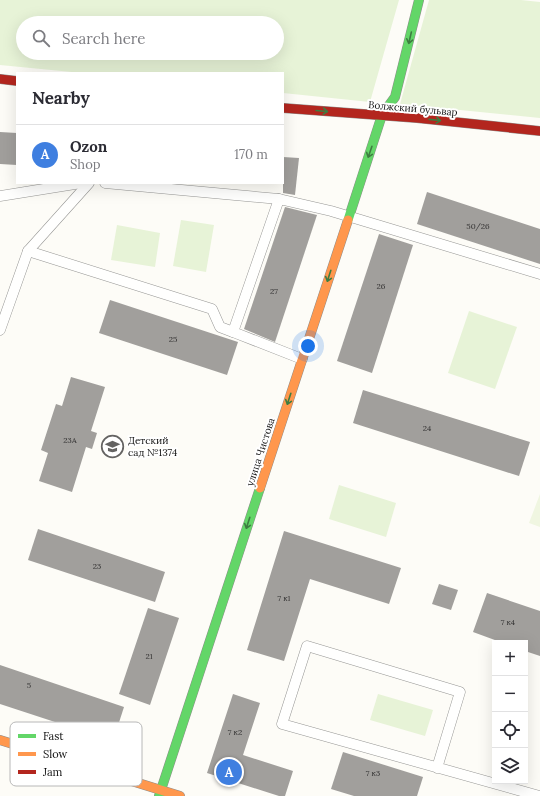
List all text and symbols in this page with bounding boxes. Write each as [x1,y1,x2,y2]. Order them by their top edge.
search box [16,16,284,60]
icon: search [30,27,52,49]
text: Search here [62,29,145,48]
one-way arrow [406,31,414,44]
text: Nearby [32,87,90,109]
street label: Волжский бульвар [368,98,458,119]
one-way arrow [315,108,328,115]
one-way arrow [428,116,441,124]
text: Ozon [70,137,107,156]
text: A [41,146,49,163]
text: 170 m [234,146,268,163]
one-way arrow [366,146,374,158]
text: Shop [70,156,101,173]
house number: 50/26 [466,221,490,232]
one-way arrow [325,269,332,282]
house number: 26 [377,281,386,291]
house number: 27 [270,286,278,296]
house number: 25 [169,334,177,344]
your location [298,336,318,356]
one-way arrow [284,393,292,405]
street label: улица Чистова [243,416,278,488]
house number: 24 [423,423,432,433]
school or university icon: Детский сад №1374 [100,433,126,459]
place label: Детский сад №1374 [128,434,178,459]
house number: 23А [63,435,78,445]
one-way arrow [244,516,251,529]
house number: 23 [93,561,102,571]
house number: 7 к1 [278,593,291,603]
house number: 7 к4 [501,617,516,627]
map controls [492,640,528,784]
button: + [492,640,528,676]
house number: 21 [145,651,153,661]
button: − [492,676,528,712]
house number: 5 [27,680,31,690]
button: locate [492,712,528,748]
legend [10,722,142,786]
house number: 7 к2 [228,727,242,737]
text: Fast [43,729,64,743]
text: Slow [43,747,68,761]
button: layers [492,748,528,784]
pin: A [216,757,242,787]
text: Jam [42,765,63,779]
house number: 7 к3 [366,768,381,778]

